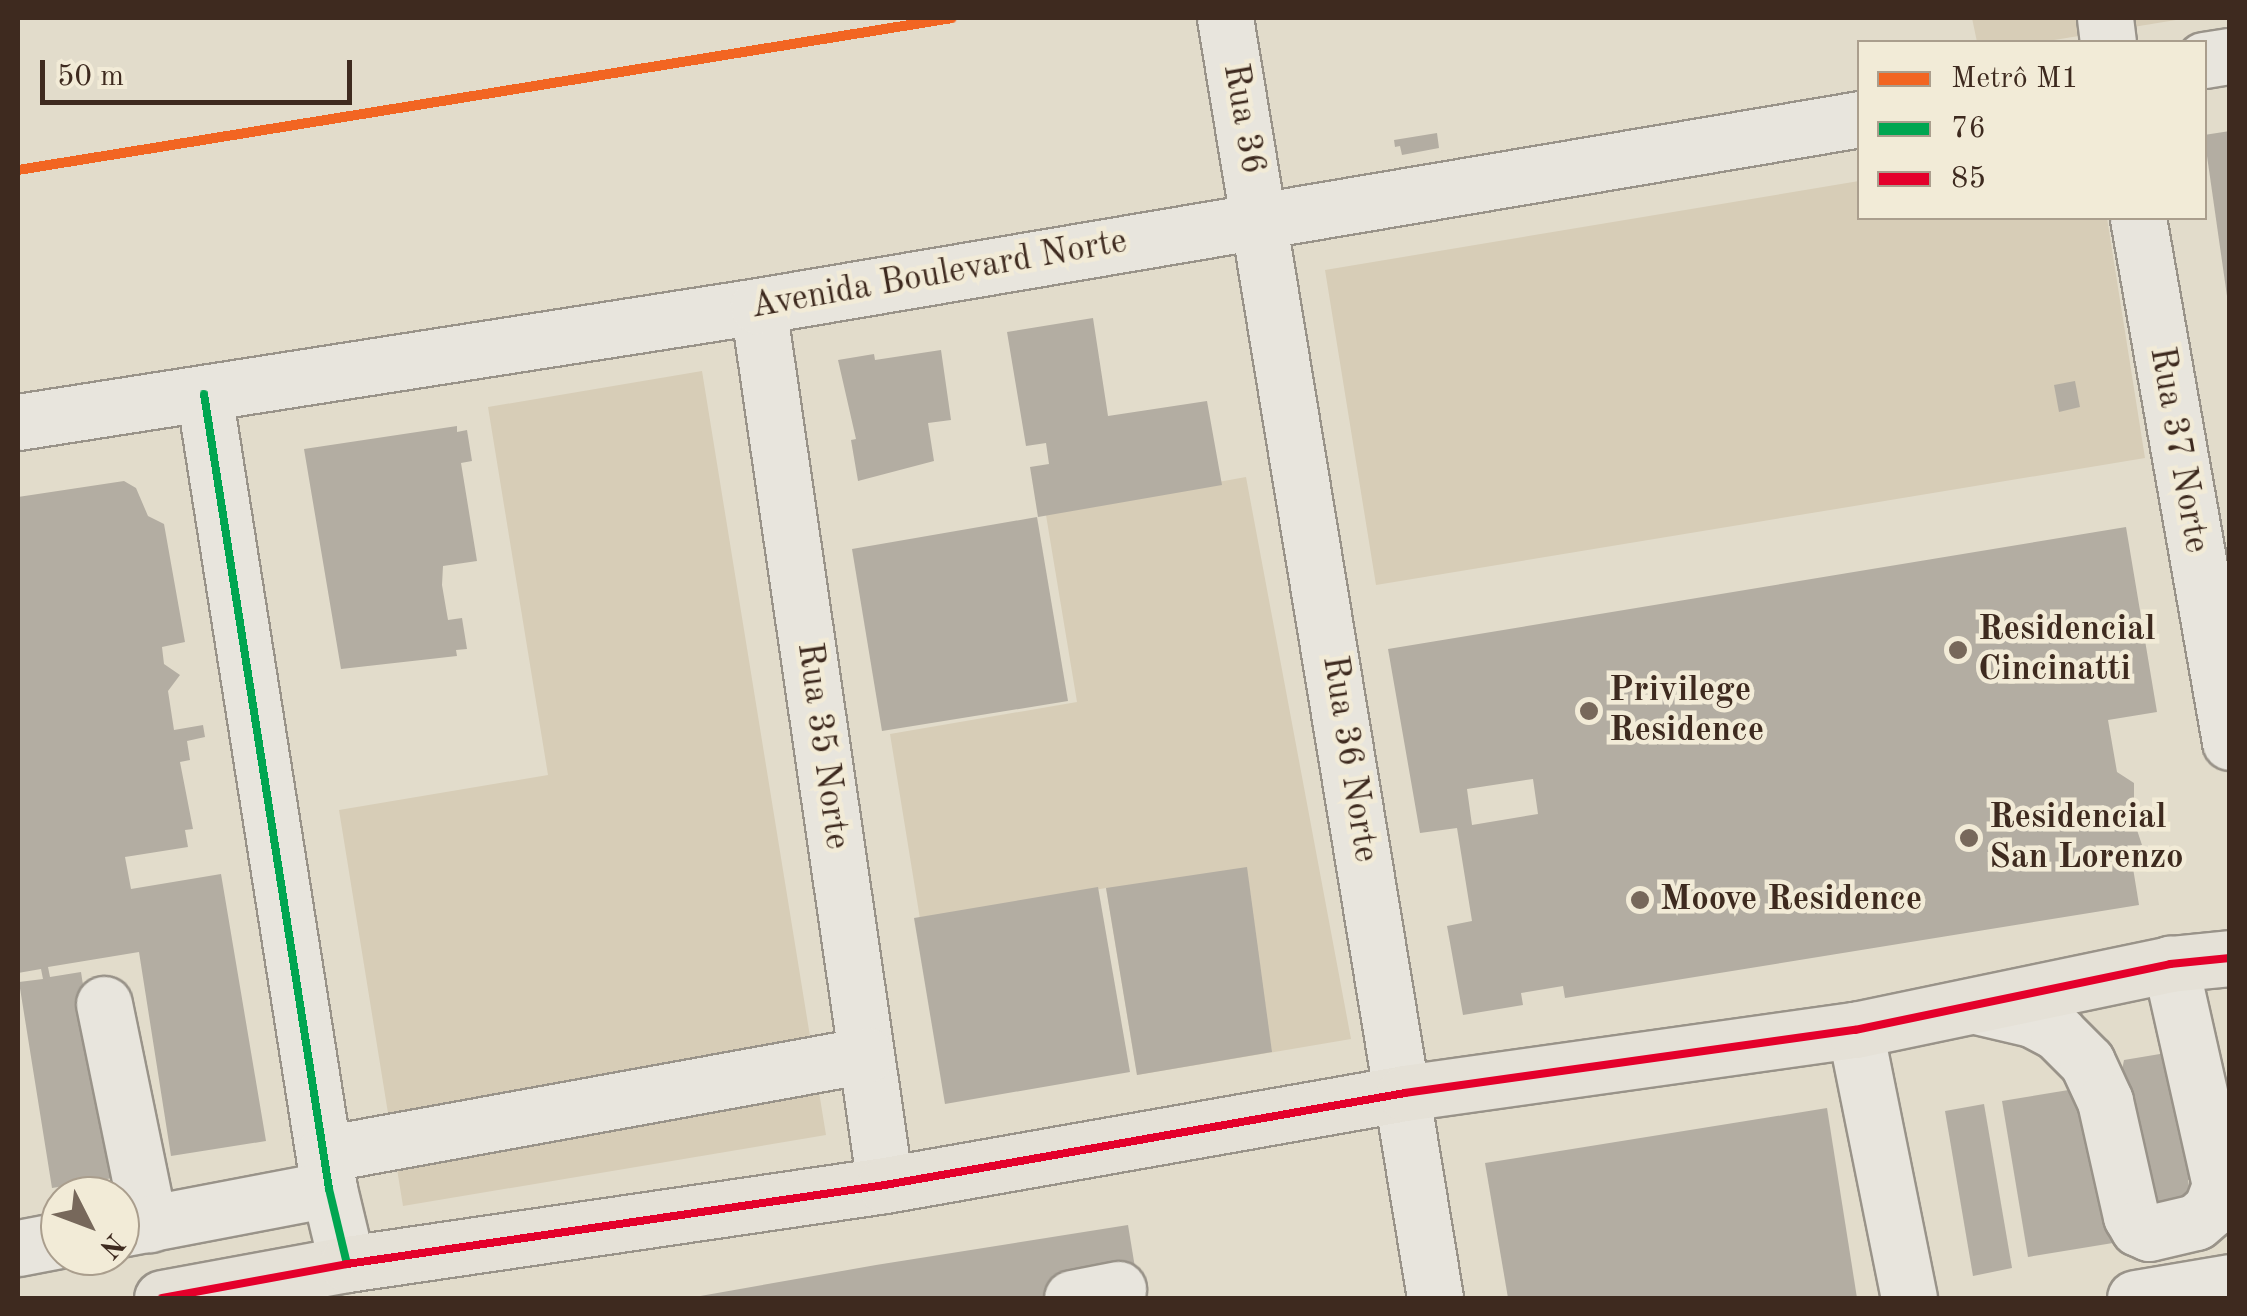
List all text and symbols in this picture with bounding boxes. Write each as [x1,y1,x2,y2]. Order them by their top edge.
scale bar [45,40,358,102]
legend [1857,40,2207,220]
street label: Rua 36 [1213,60,1273,178]
text: 50 m [57,62,124,92]
text: Metrô M1 [1951,64,2079,94]
text: 76 [1951,114,1986,144]
text: 85 [1951,164,1986,194]
street label: Avenida Boulevard Norte [748,221,1130,329]
street label: Rua 37 Norte [2139,344,2217,556]
place label: Residencial Cincinatti [1978,609,2156,691]
marker: Residencial Cincinatti [1947,639,1969,661]
street label: Rua 35 Norte [787,640,857,852]
street label: Rua 36 Norte [1312,653,1386,865]
place label: Privilege Residence [1609,670,1764,752]
marker: Privilege Residence [1578,700,1600,722]
place label: Residencial San Lorenzo [1989,797,2184,879]
marker: Residencial San Lorenzo [1958,827,1980,849]
place label: Moove Residence [1660,879,1922,921]
marker: Moove Residence [1629,889,1651,911]
north arrow [40,1176,140,1276]
text: N [93,1227,128,1262]

